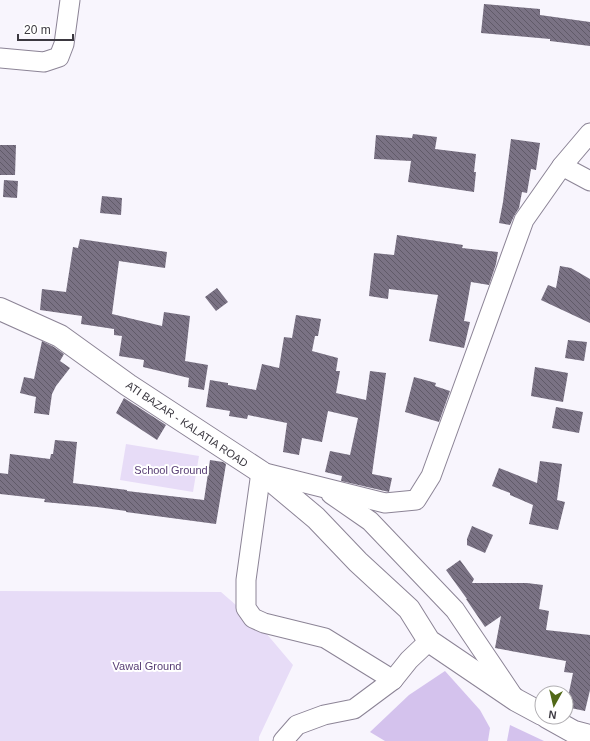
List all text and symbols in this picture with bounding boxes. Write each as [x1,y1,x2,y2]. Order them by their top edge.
scale bar [18,16,73,42]
text: 20 m [24,23,51,37]
street label: ATI BAZAR - KALATIA ROAD [124,379,250,469]
park label: School Ground [134,464,208,476]
park label: Vawal Ground [113,660,181,672]
north arrow [534,685,574,725]
text: N [548,708,557,721]

